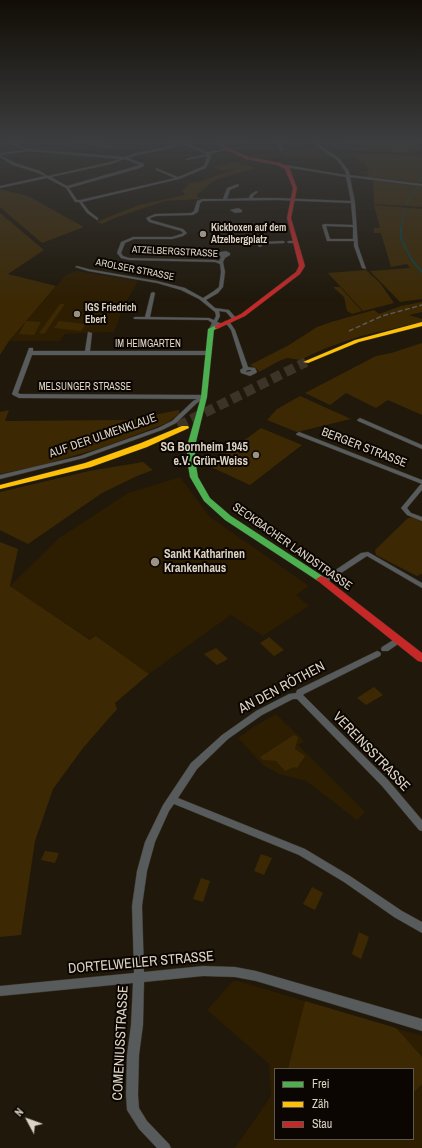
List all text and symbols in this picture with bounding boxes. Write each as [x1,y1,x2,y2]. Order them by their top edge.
place label: Kickboxen auf dem Atzelbergplatz [211,222,286,246]
marker: Kickboxen auf dem Atzelbergplatz [198,229,208,239]
street label: ATZELBERGSTRASSE [132,244,218,260]
street label: AROLSER STRASSE [95,257,175,283]
place label: IGS Friedrich Ebert [85,302,136,326]
marker: IGS Friedrich Ebert [72,309,82,319]
street label: IM HEIMGARTEN [115,338,181,350]
street label: MELSUNGER STRASSE [39,381,131,393]
street label: AUF DER ULMENKLAUE [47,411,159,461]
street label: BERGER STRASSE [319,425,409,471]
place label: SG Bornheim 1945 e.V. Grün-Weiss [160,441,248,469]
marker: SG Bornheim 1945 e.V. Grün-Weiss [251,450,261,460]
street label: SECKBACHER LANDSTRASSE [229,500,355,594]
place label: Sankt Katharinen Krankenhaus [164,548,245,576]
marker: Sankt Katharinen Krankenhaus [149,556,161,568]
street label: AN DEN RÖTHEN [236,658,328,718]
street label: VEREINSSTRASSE [329,709,413,795]
street label: DORTELWEILER STRASSE [67,948,215,978]
street label: COMENIUSSTRASSE [110,985,132,1101]
legend [274,1068,414,1140]
text: Frei [312,1076,330,1092]
text: Zäh [312,1096,329,1112]
north arrow [8,1100,48,1140]
text: N [12,1105,26,1119]
text: Stau [312,1116,332,1132]

